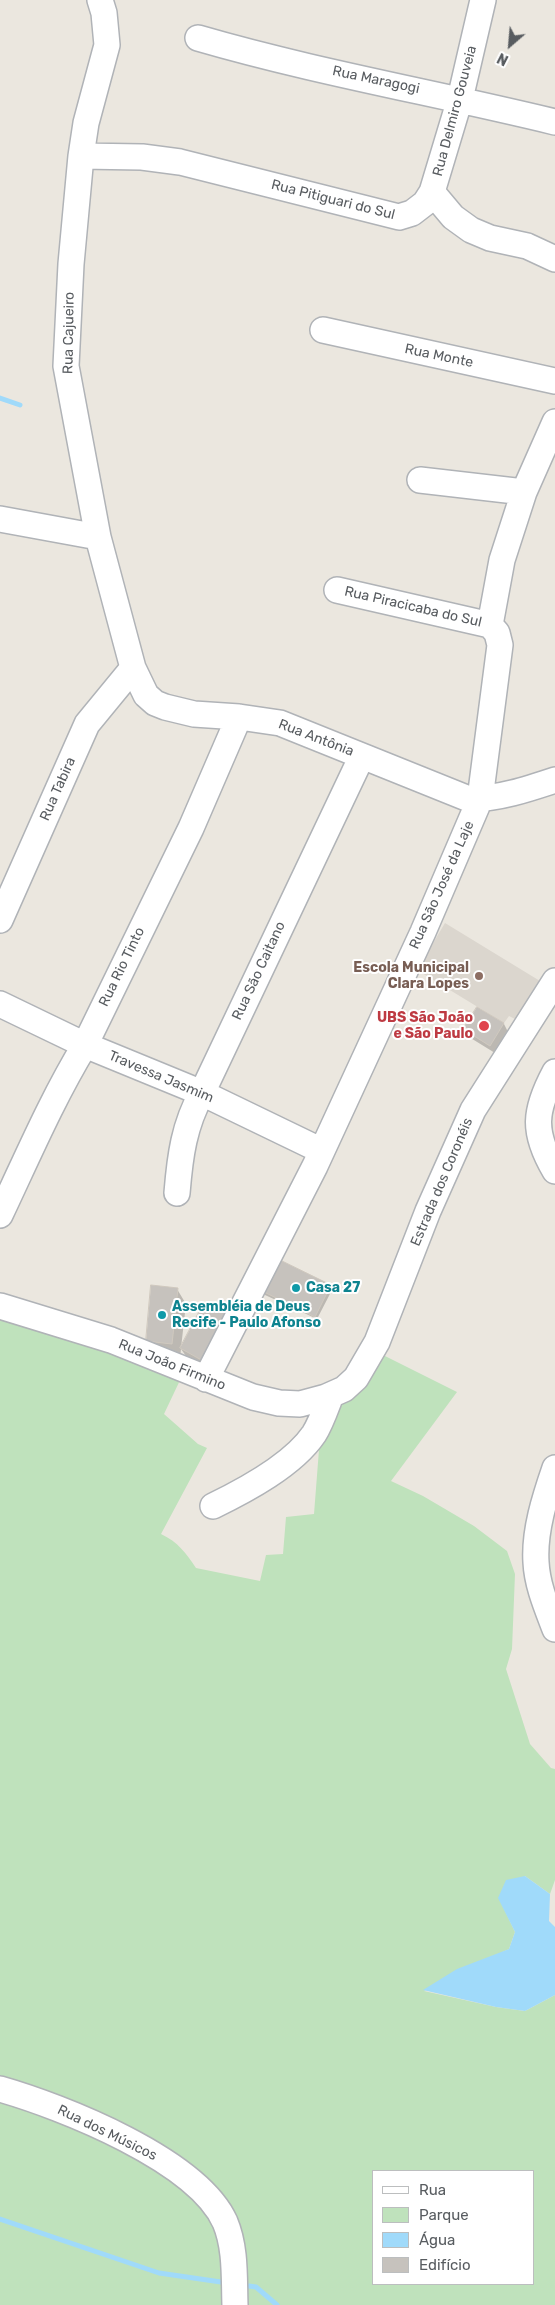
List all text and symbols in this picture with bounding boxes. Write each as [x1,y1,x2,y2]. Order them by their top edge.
north arrow [485,20,535,70]
street label: Rua Delmiro Gouveia [429,44,481,178]
text: N [495,49,511,69]
street label: Rua Maragogi [331,63,421,97]
street label: Rua Pitiguari do Sul [269,176,397,224]
street label: Rua Cajueiro [60,292,78,374]
street label: Rua Monte [403,341,475,371]
street label: Rua Piracicaba do Sul [343,583,483,631]
street label: Rua Antônia [276,716,356,760]
street label: Rua Tabira [37,755,79,823]
street label: Rua São José da Laje [406,818,478,952]
street label: Rua São Caitano [229,919,289,1023]
street label: Rua Rio Tinto [96,925,148,1009]
place label: Escola Municipal Clara Lopes [353,960,469,992]
marker: Escola Municipal Clara Lopes [473,970,485,982]
place label: UBS São João e São Paulo [377,1010,473,1042]
marker: UBS São João e São Paulo [477,1019,491,1033]
street label: Travessa Jasmim [106,1047,216,1107]
street label: Estrada dos Coronéis [407,1115,477,1249]
place label: Casa 27 [306,1280,360,1296]
marker: Casa 27 [290,1282,302,1294]
place label: Assembléia de Deus Recife - Paulo Afonso [172,1299,321,1331]
marker: Assembléia de Deus Recife - Paulo Afonso [156,1309,168,1321]
street label: Rua João Firmino [116,1336,228,1394]
street label: Rua dos Músicos [54,2102,160,2164]
legend [372,2170,535,2285]
text: Rua [419,2181,446,2199]
text: Parque [419,2206,469,2224]
text: Água [419,2231,455,2249]
text: Edifício [419,2256,471,2274]

